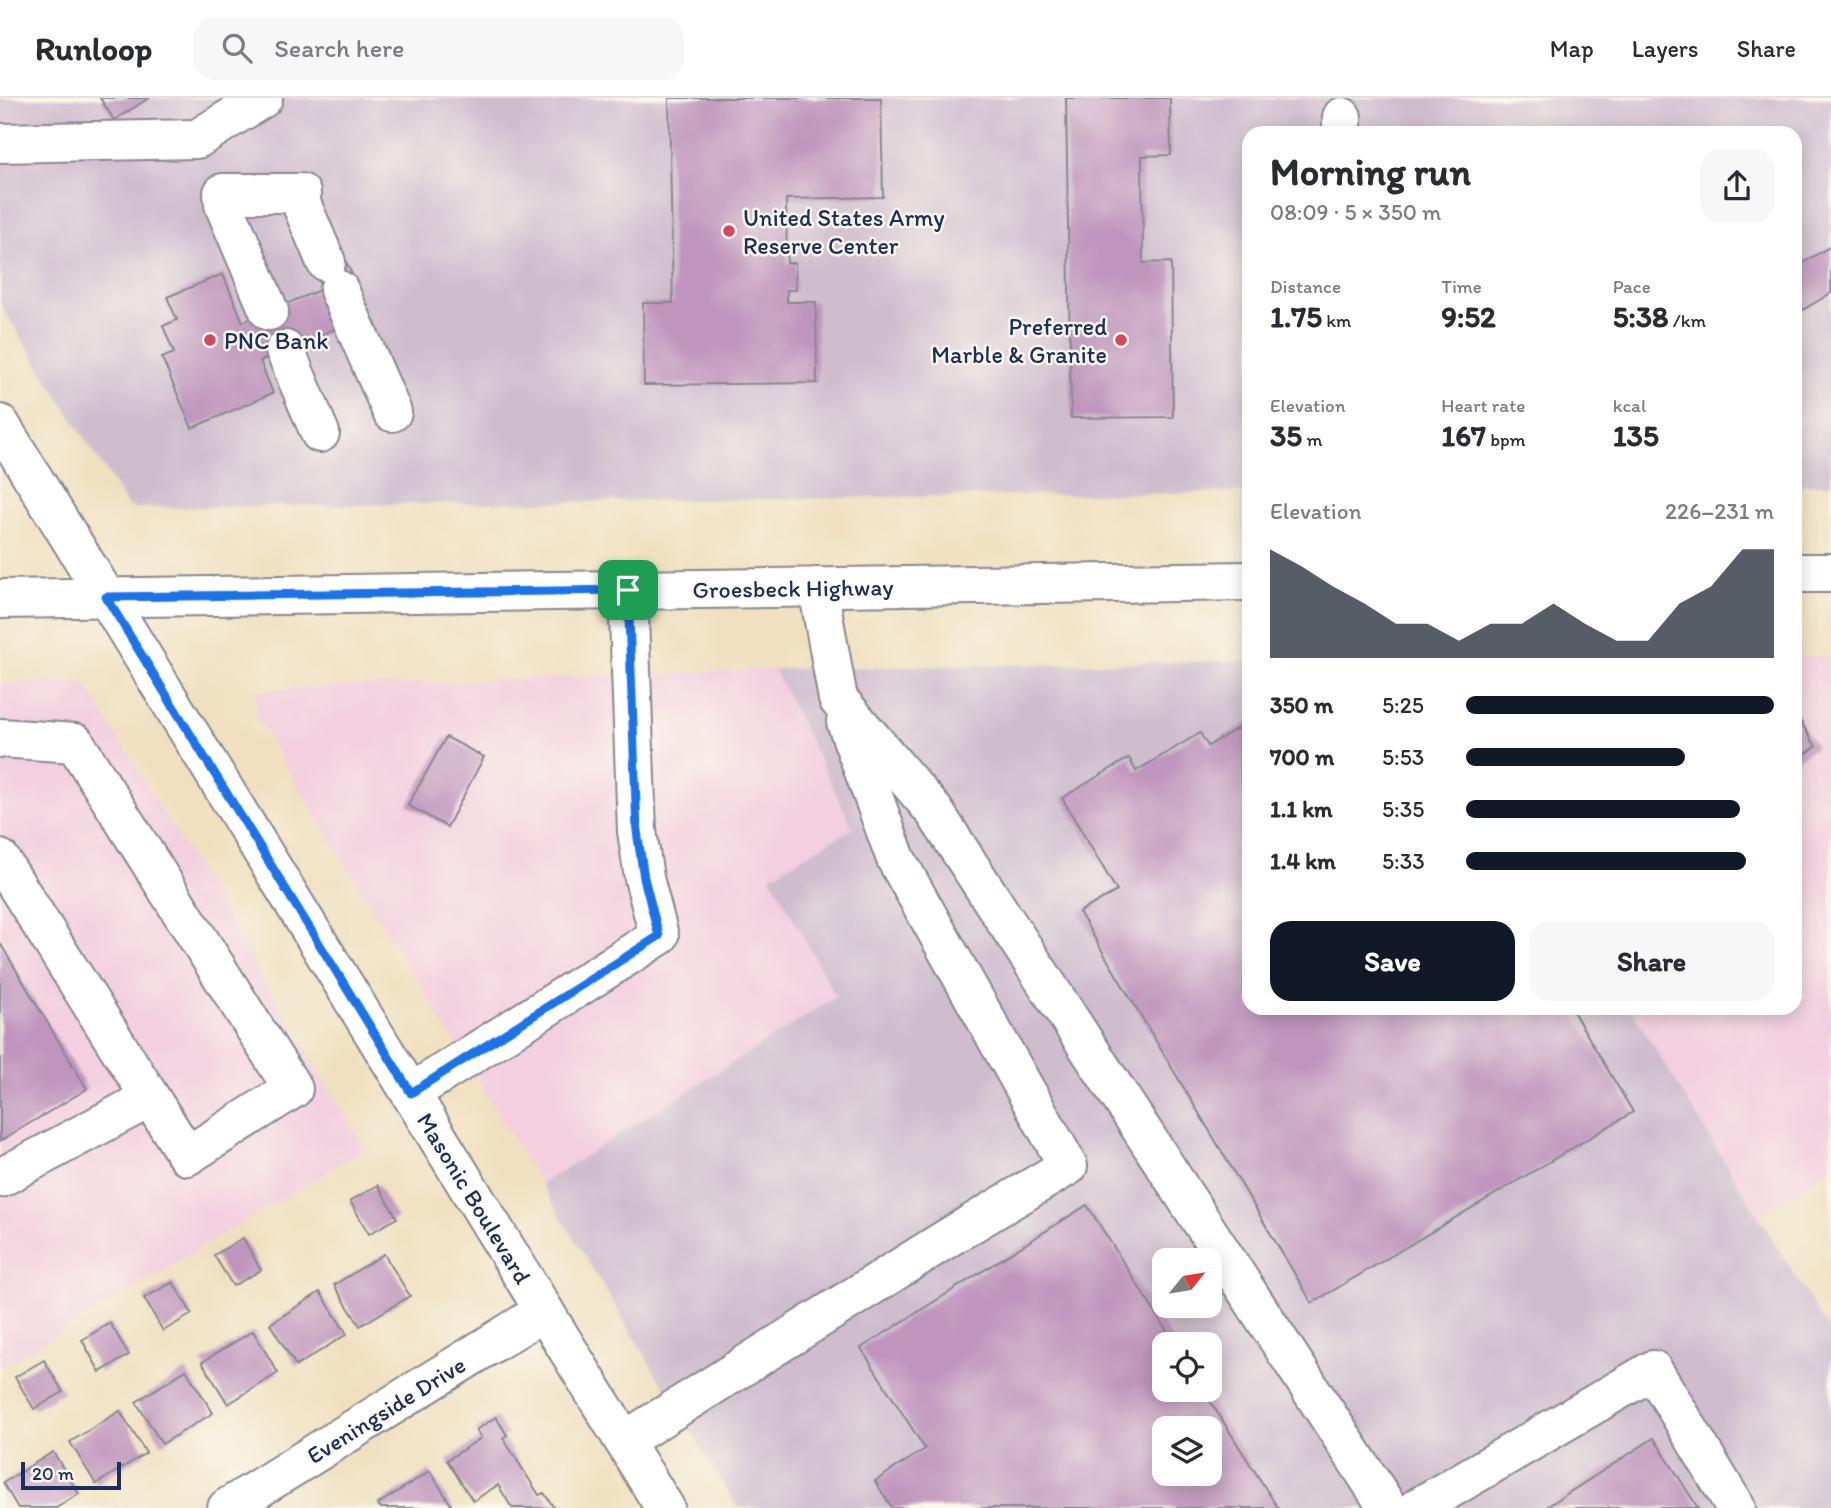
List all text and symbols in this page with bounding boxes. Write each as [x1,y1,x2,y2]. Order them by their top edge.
search box [194,17,684,80]
text: Runloop [35,29,152,68]
icon: search [218,29,256,67]
text: Search here [274,32,405,64]
text: Map [1550,34,1594,63]
text: Layers [1632,34,1699,63]
text: Share [1737,34,1796,63]
text: Morning run [1270,149,1471,195]
button: share [1700,149,1774,223]
text: 08:09 · 5 × 350 m [1270,198,1441,226]
place label: United States Army Reserve Center [743,203,945,260]
marker: United States Army Reserve Center [721,223,737,239]
text: Distance [1270,275,1341,298]
text: Time [1441,275,1482,298]
text: Pace [1613,275,1651,298]
text: 1.75 [1270,298,1322,335]
text: 9:52 [1441,298,1496,335]
text: 5:38 [1613,298,1669,335]
text: km [1322,309,1351,332]
text: /km [1669,309,1706,332]
place label: Preferred Marble & Granite [931,312,1107,369]
place label: PNC Bank [224,326,329,355]
marker: PNC Bank [202,332,218,348]
marker: Preferred Marble & Granite [1113,332,1129,348]
text: Elevation [1270,394,1346,417]
text: Heart rate [1441,394,1525,417]
text: kcal [1613,394,1646,417]
text: 35 [1270,417,1302,454]
text: 167 [1441,417,1486,454]
text: 135 [1613,417,1659,454]
text: m [1302,428,1322,451]
text: bpm [1486,428,1526,451]
text: Elevation [1270,497,1361,525]
text: 226–231 m [1665,497,1774,525]
pin [598,560,658,620]
icon: arrive [609,571,647,609]
street label: Groesbeck Highway [692,572,894,604]
text: 350 m [1270,691,1333,719]
text: 5:25 [1382,691,1424,719]
text: 700 m [1270,743,1334,771]
text: 5:53 [1382,743,1424,771]
text: 1.1 km [1270,795,1333,823]
text: 5:35 [1382,795,1424,823]
text: 1.4 km [1270,847,1336,875]
text: 5:33 [1382,847,1425,875]
button: Save [1270,921,1515,1001]
button: Share [1529,921,1774,1001]
street label: Masonic Boulevard [411,1107,538,1289]
north arrow [1152,1248,1222,1318]
map controls [1152,1248,1222,1486]
button: locate [1152,1332,1222,1402]
street label: Eveningside Drive [301,1349,471,1469]
button: layers [1152,1416,1222,1486]
scale bar [21,1459,121,1491]
text: 20 m [32,1462,74,1485]

